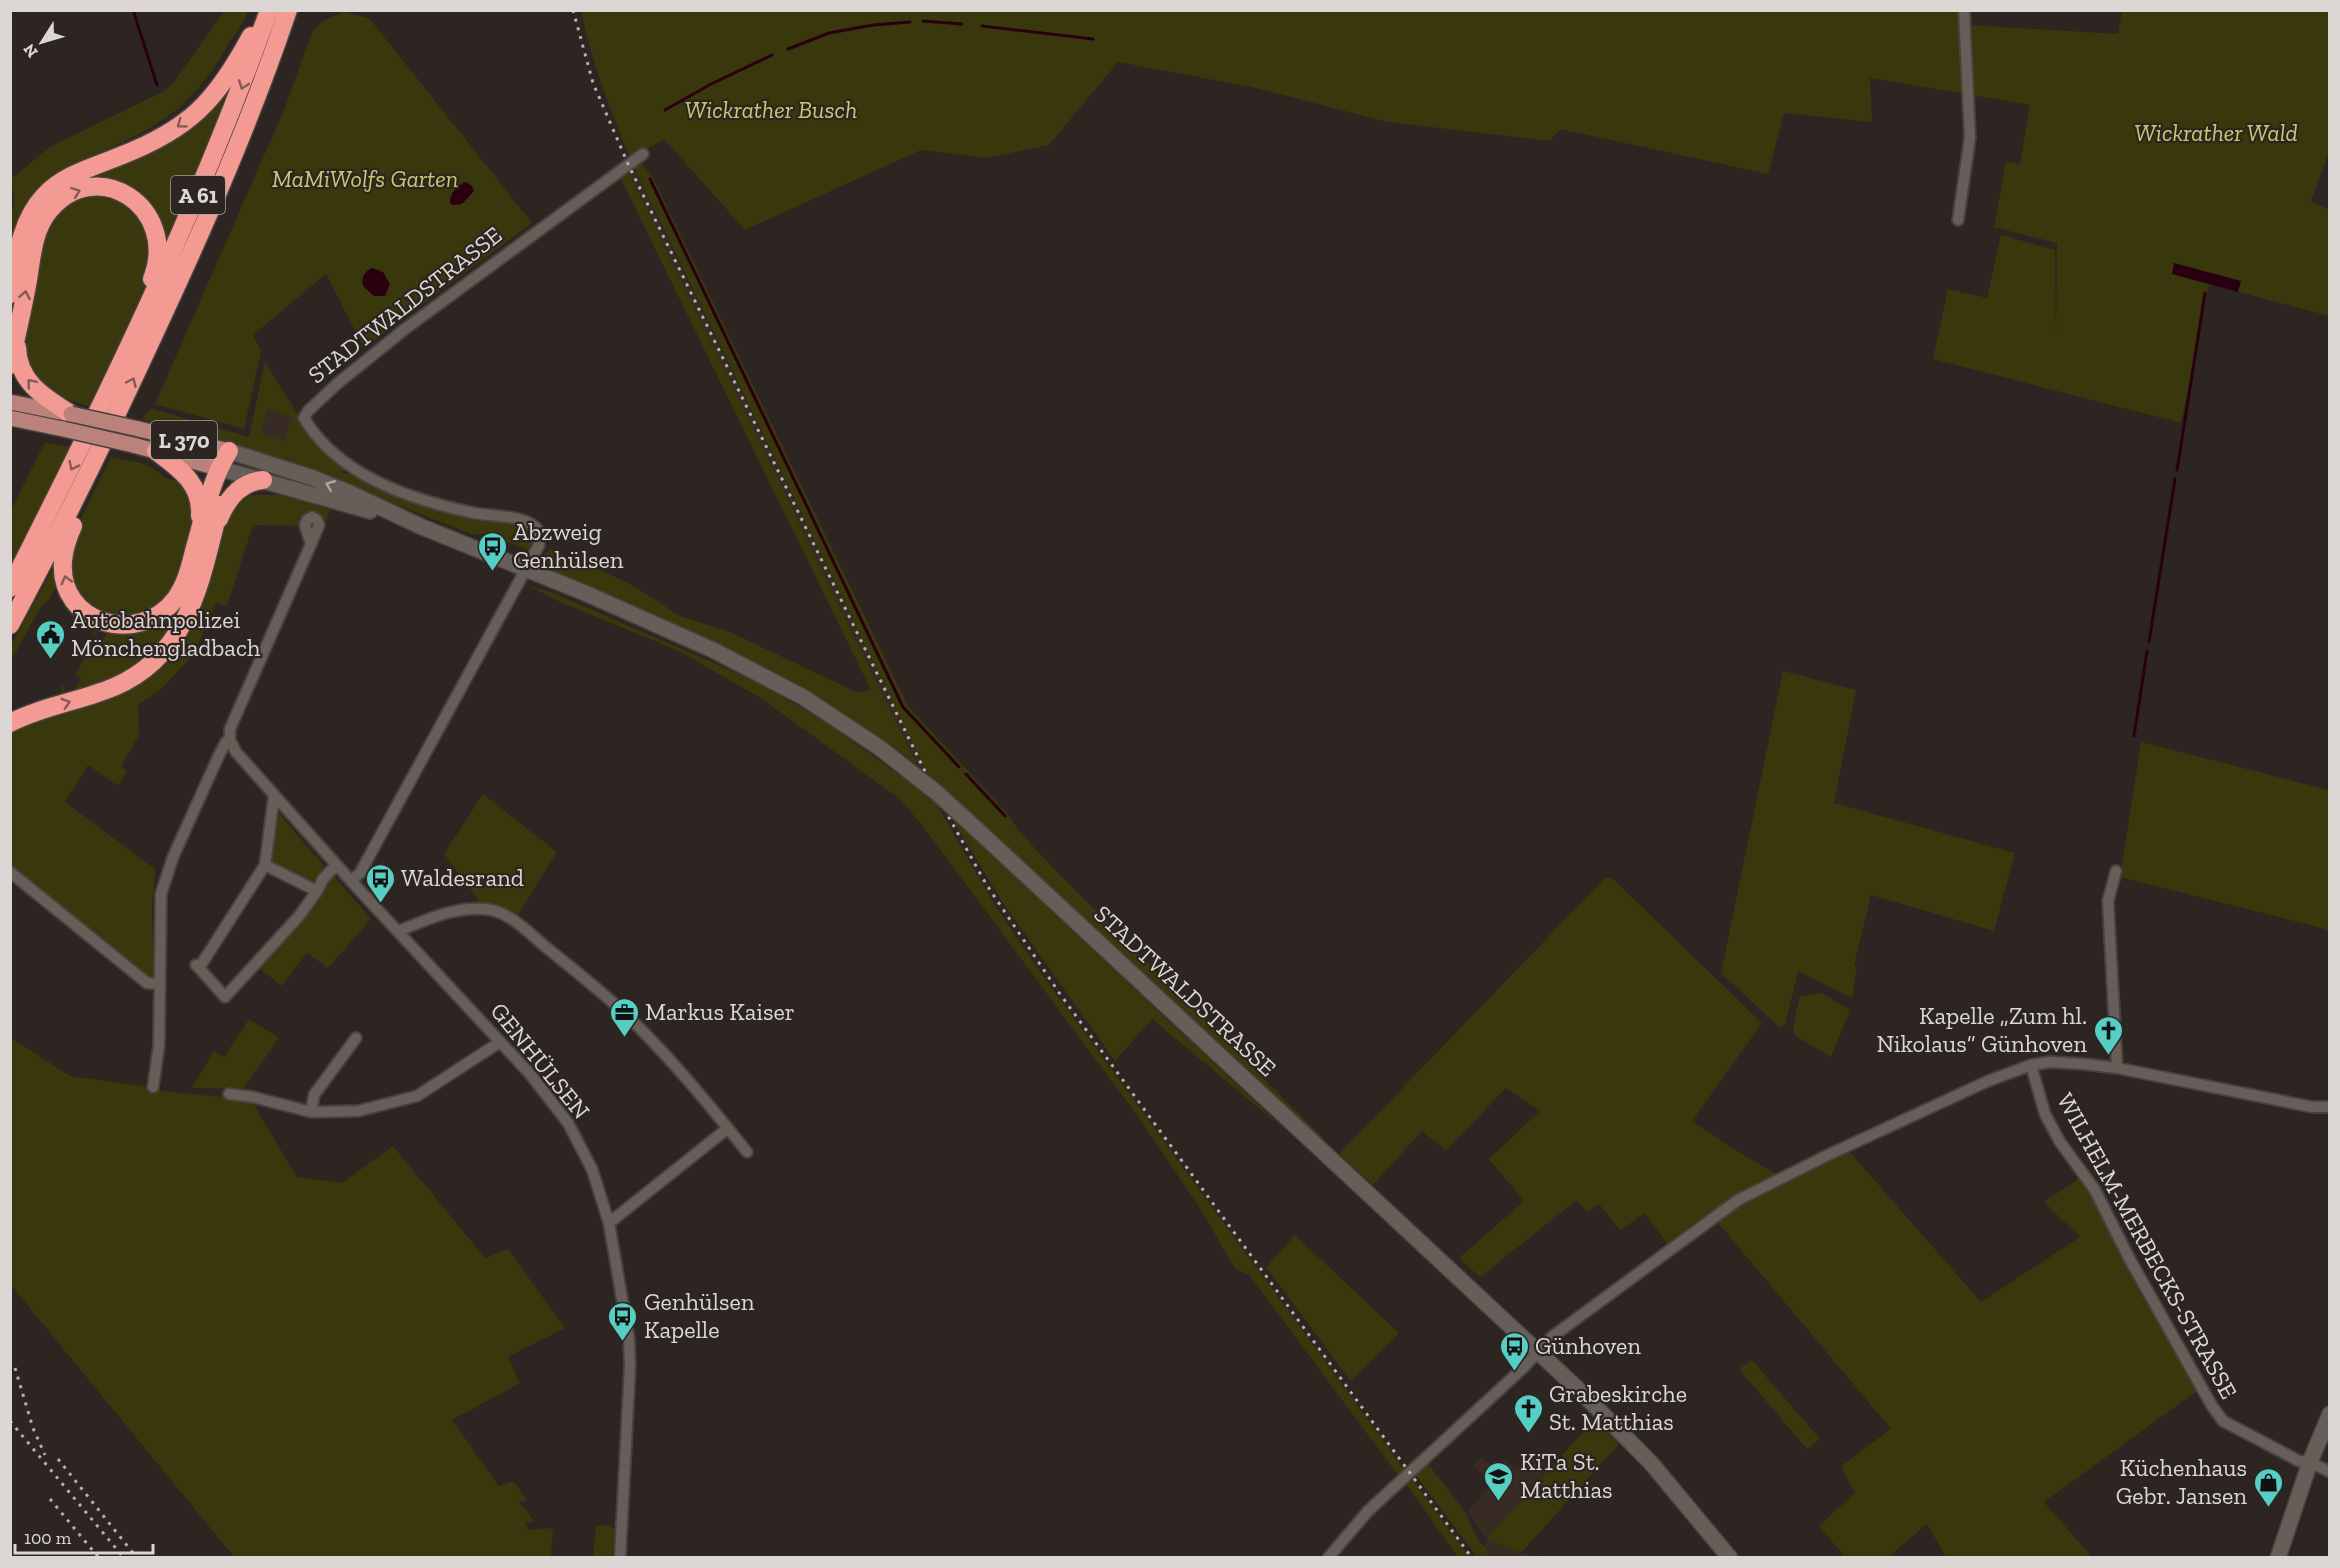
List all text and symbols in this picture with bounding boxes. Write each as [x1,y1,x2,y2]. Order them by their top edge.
north arrow [12,12,72,72]
text: N [19,40,42,61]
one-way arrow [237,80,250,90]
park label: Wickrather Busch [685,95,857,124]
one-way arrow [177,117,188,128]
park label: Wickrather Wald [2134,118,2298,147]
park label: MaMiWolfs Garten [272,164,458,193]
road number: A 61 [171,176,225,214]
one-way arrow [70,187,81,199]
street label: STADTWALDSTRASSE [302,220,507,389]
one-way arrow [18,290,31,300]
one-way arrow [125,378,137,389]
one-way arrow [27,379,38,390]
road number: L 370 [151,421,217,459]
one-way arrow [68,460,80,471]
one-way arrow [326,480,337,492]
place label: Abzweig Genhülsen [513,517,624,574]
bus stop icon: Abzweig Genhülsen [476,530,508,572]
one-way arrow [60,575,73,585]
place label: Autobahnpolizei Mönchengladbach [71,605,261,662]
public building icon: Autobahnpolizei Mönchengladbach [34,618,66,660]
one-way arrow [60,698,71,711]
bus stop icon: Waldesrand [364,862,396,904]
place label: Waldesrand [401,863,524,892]
street label: STADTWALDSTRASSE [1088,899,1282,1082]
office icon: Markus Kaiser [608,996,640,1038]
street label: GENHÜLSEN [485,997,596,1125]
place label: Markus Kaiser [645,997,795,1026]
place label: Kapelle „Zum hl. Nikolaus“ Günhoven [1876,1001,2087,1058]
church icon: Kapelle „Zum hl. Nikolaus“ Günhoven [2092,1014,2124,1056]
street label: WILHELM-MERBECKS-STRASSE [2051,1088,2244,1404]
place label: Genhülsen Kapelle [644,1287,755,1344]
bus stop icon: Genhülsen Kapelle [607,1300,639,1342]
bus stop icon: Günhoven [1498,1330,1530,1372]
place label: Günhoven [1535,1331,1641,1360]
place label: Grabeskirche St. Matthias [1549,1379,1687,1436]
church icon: Grabeskirche St. Matthias [1512,1392,1544,1434]
place label: KiTa St. Matthias [1520,1447,1613,1504]
place label: Küchenhaus Gebr. Jansen [2116,1453,2247,1510]
school or university icon: KiTa St. Matthias [1483,1460,1515,1502]
shop icon: Küchenhaus Gebr. Jansen [2252,1466,2284,1508]
scale bar [15,1517,153,1555]
text: 100 m [24,1527,72,1549]

